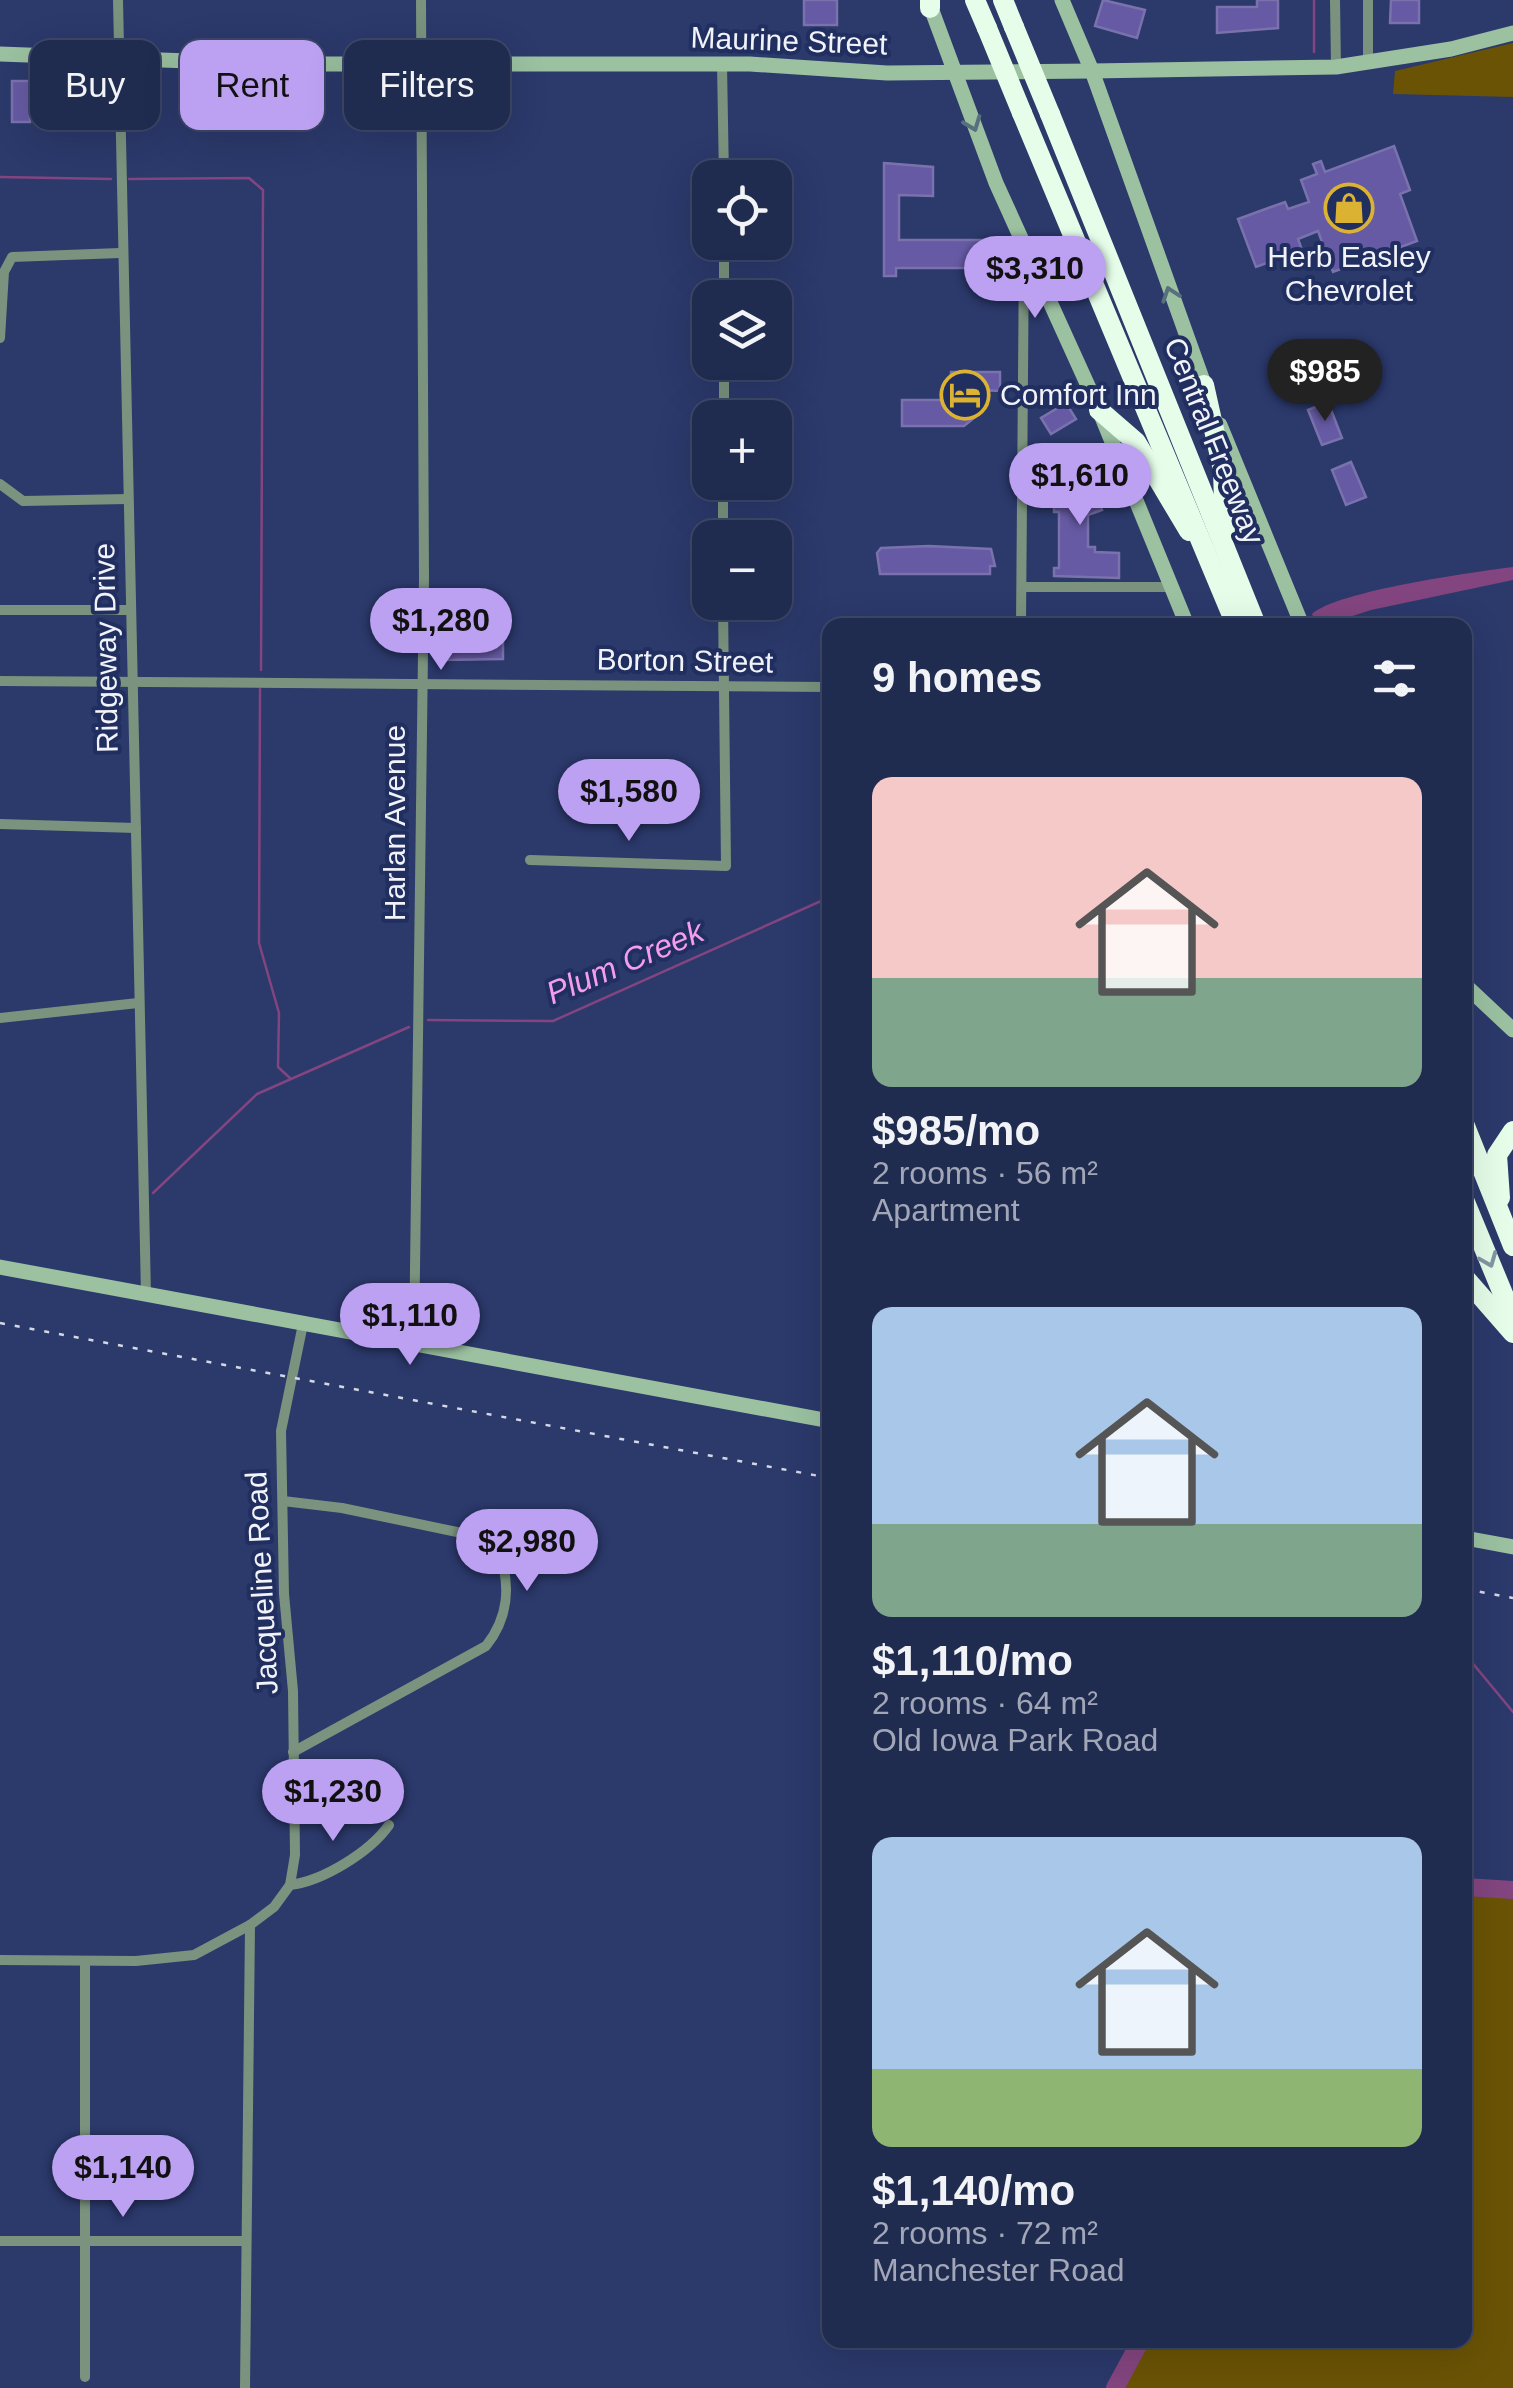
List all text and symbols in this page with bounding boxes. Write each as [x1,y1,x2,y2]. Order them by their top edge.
street label: Maurine Street [690,21,889,60]
chip: Buy [30,40,160,130]
chip: Rent [180,40,324,130]
chip: Filters [344,40,510,130]
one-way arrow [962,115,982,132]
map controls [692,160,792,620]
button: locate [692,160,792,260]
shop icon: Herb Easley Chevrolet [1323,182,1375,234]
pin: $3,310 [954,236,1116,321]
place label: Herb Easley Chevrolet [1267,240,1431,307]
text: $3,310 [986,250,1084,286]
button: layers [692,280,792,380]
one-way arrow [1161,286,1181,303]
street label: Central Freeway [1158,333,1271,549]
pin: $985 [1266,339,1384,424]
text: $985 [1289,353,1361,389]
hotel icon: Comfort Inn [939,369,991,421]
place label: Comfort Inn [1000,378,1157,411]
button: + [692,400,792,500]
pin: $1,610 [999,443,1161,528]
text: $1,610 [1031,457,1129,493]
button: − [692,520,792,620]
street label: Ridgeway Drive [87,543,124,753]
pin: $1,280 [360,588,522,673]
text: $1,280 [392,602,490,638]
street label: Borton Street [596,642,774,679]
icon: filters [1367,651,1422,706]
text: 9 homes [872,654,1042,701]
street label: Harlan Avenue [378,725,411,921]
pin: $1,580 [548,759,710,844]
text: $1,580 [580,773,678,809]
icon: home [1057,842,1237,1022]
water label: Plum Creek [541,912,711,1011]
text: $985/mo [872,1107,1040,1154]
text: 2 rooms · 56 m² [872,1155,1098,1191]
text: Apartment [872,1192,1020,1228]
one-way arrow [1477,1250,1497,1268]
pin: $1,110 [329,1283,491,1368]
text: $1,110 [362,1297,458,1333]
icon: home [1057,1372,1237,1552]
street label: Jacqueline Road [239,1471,284,1695]
pin: $2,980 [446,1509,608,1594]
text: $2,980 [478,1523,576,1559]
text: $1,110/mo [872,1637,1073,1684]
text: 2 rooms · 64 m² [872,1685,1098,1721]
text: Old Iowa Park Road [872,1722,1158,1758]
pin: $1,230 [252,1759,414,1844]
text: $1,230 [284,1773,382,1809]
icon: home [1057,1902,1237,2082]
pin: $1,140 [42,2135,204,2220]
text: $1,140 [74,2149,172,2185]
text: $1,140/mo [872,2167,1075,2214]
text: 2 rooms · 72 m² [872,2215,1098,2251]
text: Manchester Road [872,2252,1125,2288]

